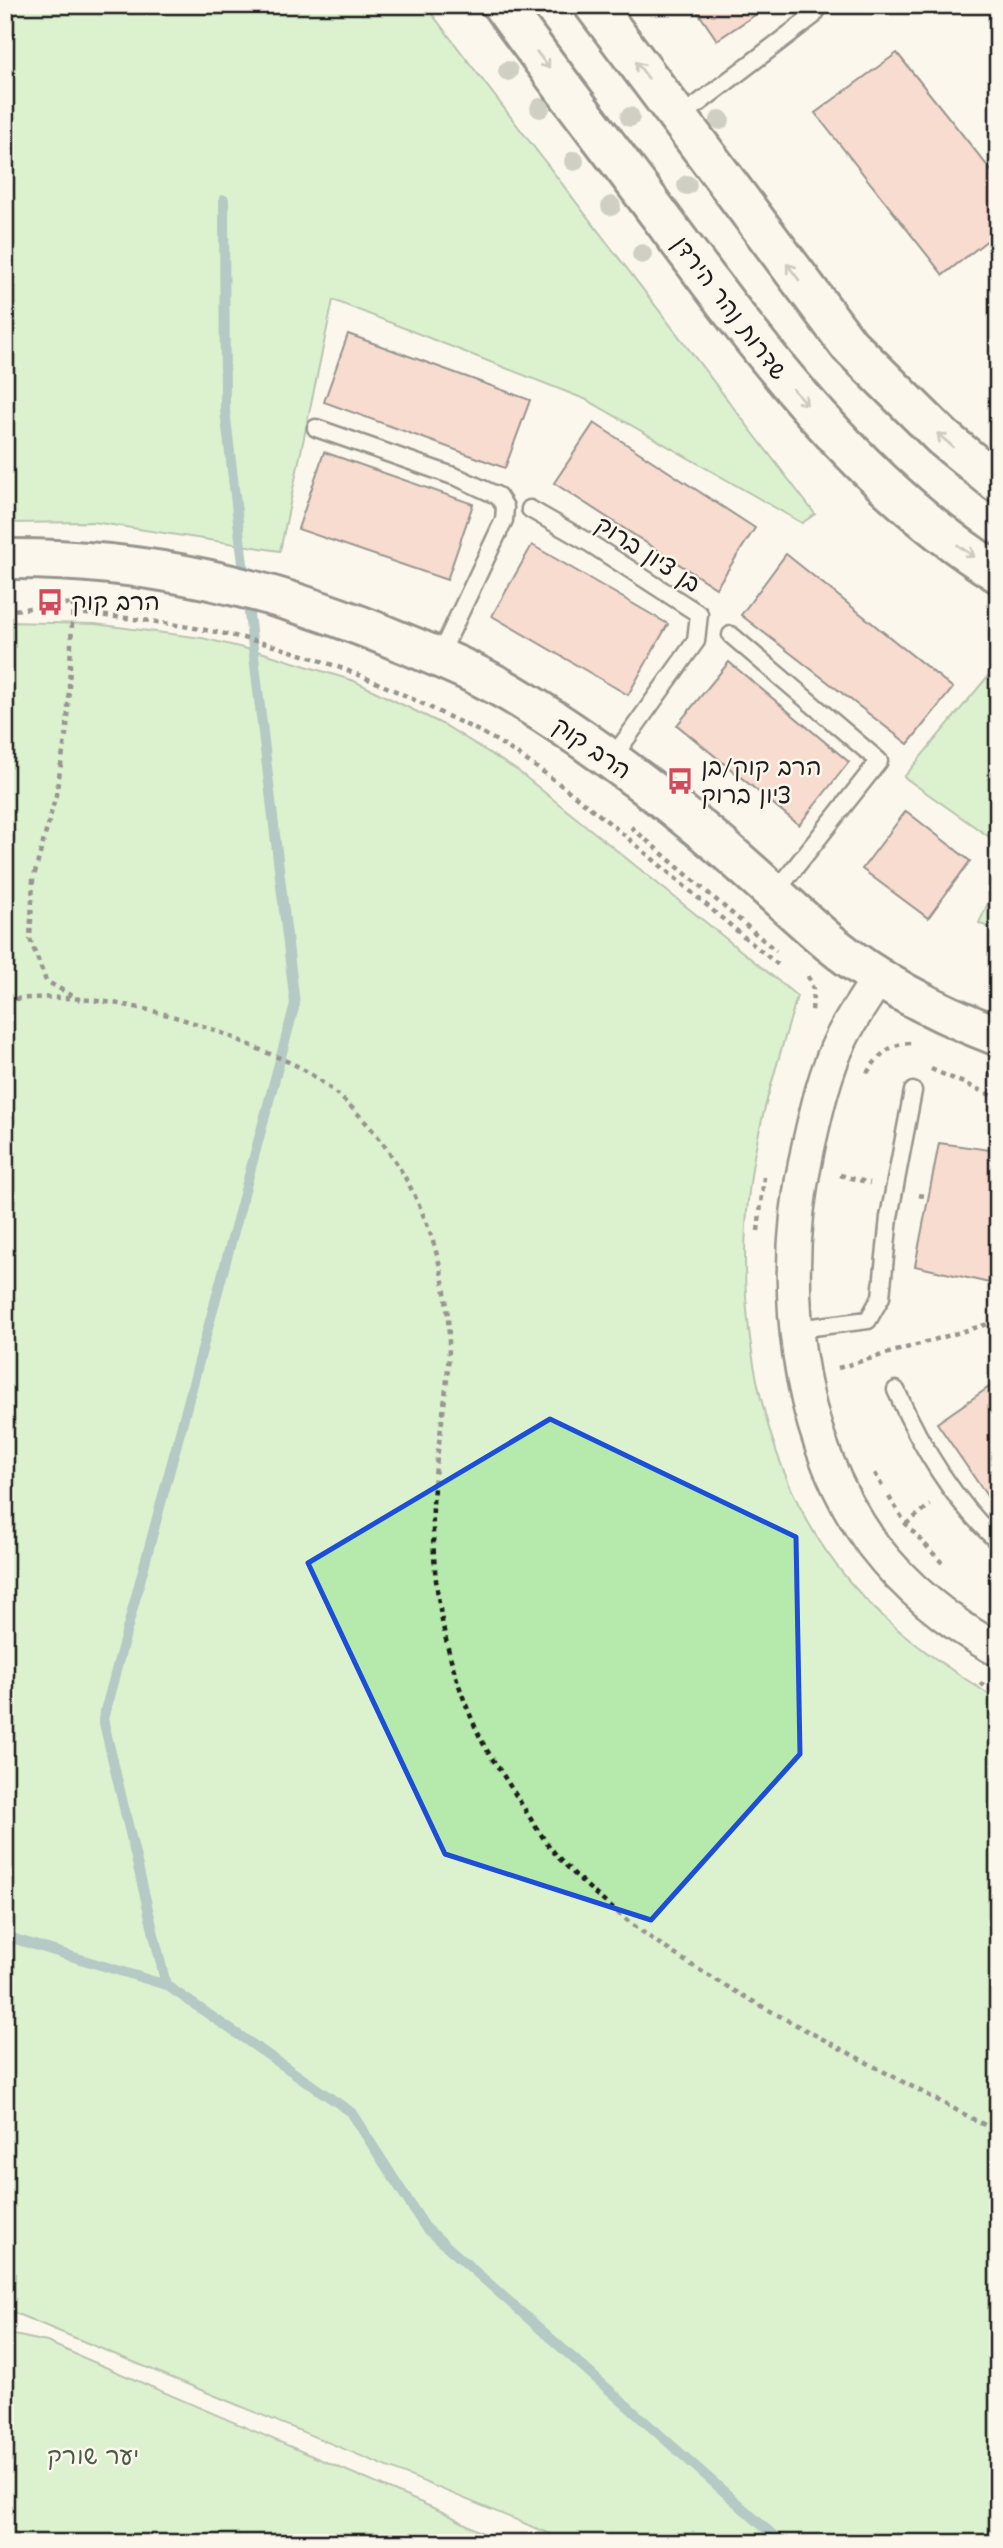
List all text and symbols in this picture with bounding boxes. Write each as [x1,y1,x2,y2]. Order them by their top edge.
one-way arrow [536,50,551,69]
one-way arrow [634,61,649,80]
street label: שדרות נהר הירדן [666,231,793,386]
one-way arrow [785,263,800,282]
one-way arrow [792,388,808,406]
one-way arrow [937,432,955,448]
street label: בן ציון ברוק [590,510,706,598]
one-way arrow [956,544,975,558]
bus stop icon: הרב קוק [35,587,65,617]
place label: הרב קוק [71,588,160,617]
street label: הרב קוק [547,711,636,786]
place label: הרב קוק/בן ציון ברוק [701,753,821,809]
bus stop icon: הרב קוק/בן ציון ברוק [665,766,695,796]
park label: יער שורק [47,2442,139,2470]

